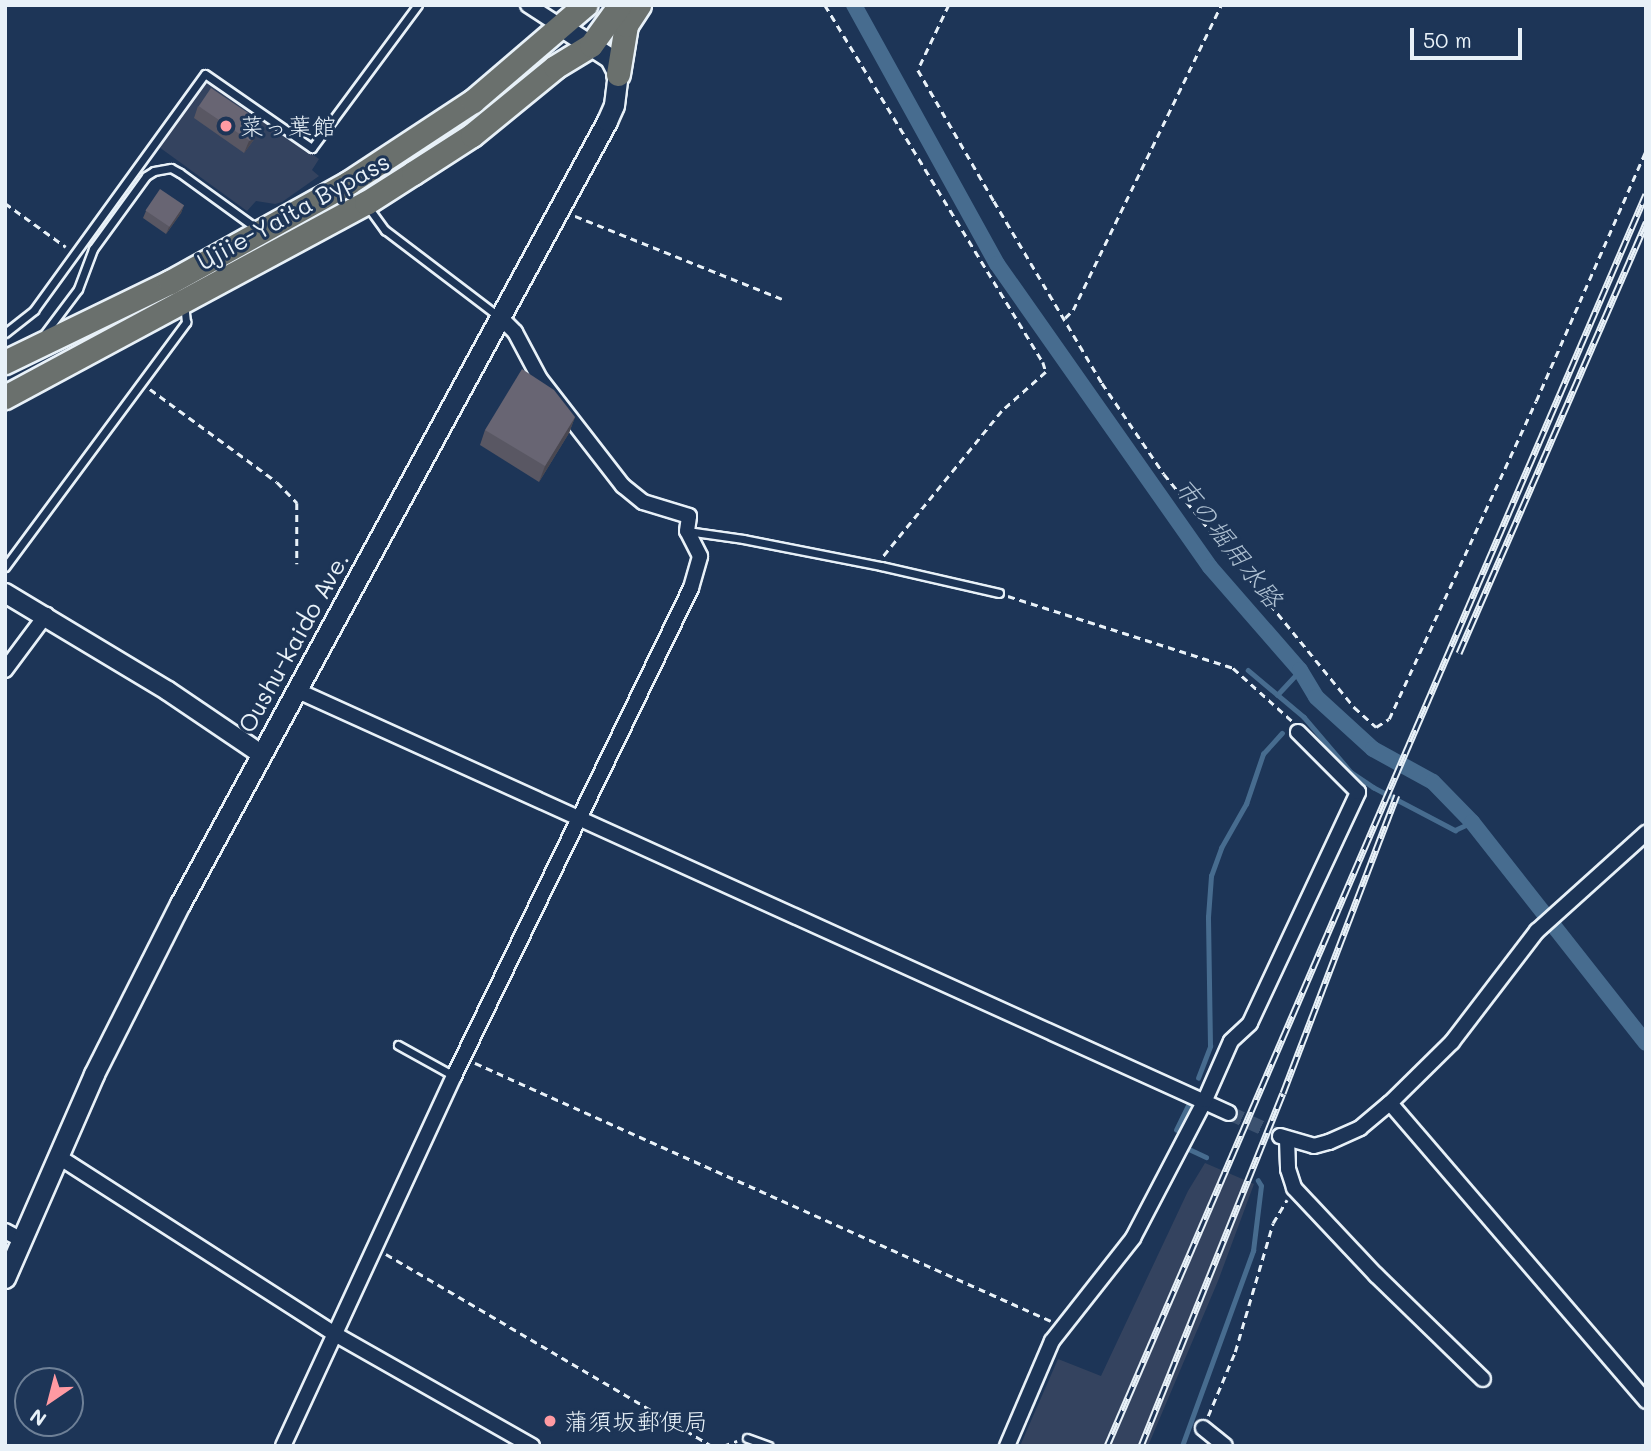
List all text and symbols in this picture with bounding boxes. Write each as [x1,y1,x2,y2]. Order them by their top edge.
scale bar [1413,14,1525,58]
text: 50 m [1423,26,1472,53]
place label: 菜っ葉館 [240,112,336,140]
marker: 菜っ葉館 [218,118,234,134]
street label: Ujiie-Yaita Bypass [192,146,394,276]
water label: 市の堀用水路 [1169,472,1289,614]
street label: Oushu-kaido Ave. [232,547,354,737]
north arrow [14,1367,84,1437]
text: N [25,1404,51,1432]
place label: 蒲須坂郵便局 [564,1407,708,1435]
marker: 蒲須坂郵便局 [542,1413,558,1429]

